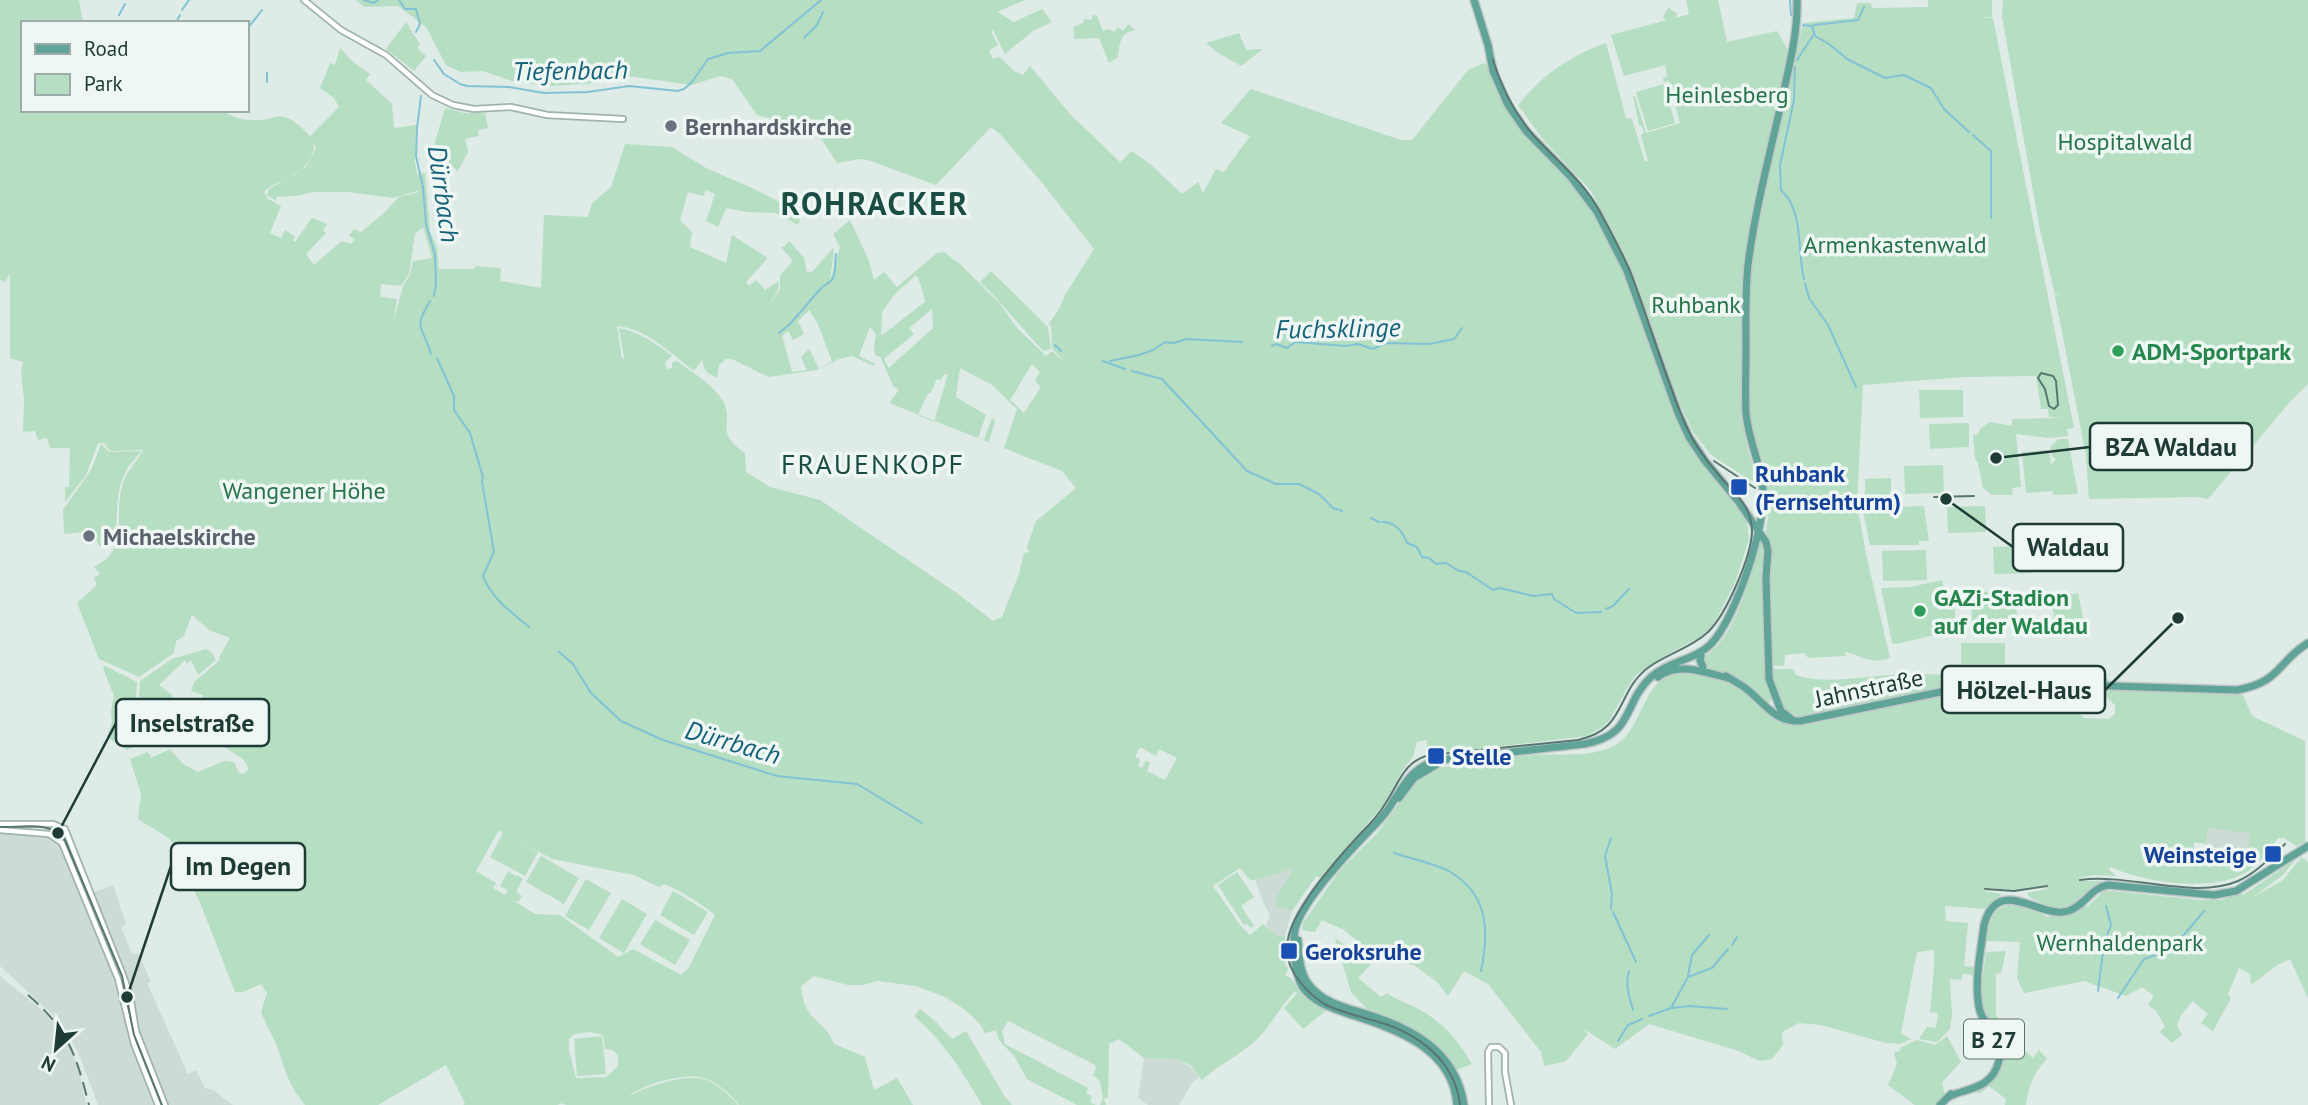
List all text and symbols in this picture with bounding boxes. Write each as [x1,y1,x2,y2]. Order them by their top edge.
legend [21,21,248,112]
text: Road [84,35,128,62]
water label: Tiefenbach [512,52,628,88]
text: Park [84,70,123,97]
park label: Heinlesberg [1665,79,1789,110]
place label: Bernhardskirche [685,111,852,142]
marker: Bernhardskirche [663,118,679,134]
park label: Hospitalwald [2057,126,2193,157]
water label: Dürrbach [421,143,467,245]
district label: ROHRACKER [781,182,969,224]
park label: Armenkastenwald [1803,229,1987,260]
park label: Ruhbank [1651,289,1741,320]
water label: Fuchsklinge [1275,310,1401,346]
place label: ADM-Sportpark [2132,336,2291,367]
marker: ADM-Sportpark [2110,343,2126,359]
callout: BZA Waldau [2090,423,2252,470]
text: BZA Waldau [2105,430,2237,463]
district label: FRAUENKOPF [781,445,965,482]
place label: Ruhbank (Fernsehturm) [1755,458,1901,517]
park label: Wangener Höhe [222,475,386,506]
marker: Ruhbank (Fernsehturm) [1729,477,1749,497]
place label: Michaelskirche [103,521,256,552]
callout: Waldau [2013,524,2123,571]
marker: Michaelskirche [81,528,97,544]
text: Waldau [2027,530,2109,563]
place label: GAZi-Stadion auf der Waldau [1934,582,2088,641]
marker: GAZi-Stadion auf der Waldau [1912,603,1928,619]
street label: Jahnstraße [1811,661,1926,715]
callout: Hölzel-Haus [1942,666,2105,713]
text: Hölzel-Haus [1956,673,2092,706]
callout: Inselstraße [116,699,269,746]
text: Inselstraße [129,706,255,739]
water label: Dürrbach [682,713,784,771]
place label: Stelle [1452,741,1511,772]
marker: Stelle [1426,746,1446,766]
place label: Weinsteige [2144,839,2257,870]
callout: Im Degen [171,843,305,890]
marker: Weinsteige [2263,844,2283,864]
text: Im Degen [185,849,291,882]
park label: Wernhaldenpark [2036,927,2204,958]
place label: Geroksruhe [1305,936,1422,967]
marker: Geroksruhe [1279,941,1299,961]
north arrow [21,1014,91,1084]
road number: B 27 [1964,1020,2024,1058]
text: N [37,1051,59,1078]

